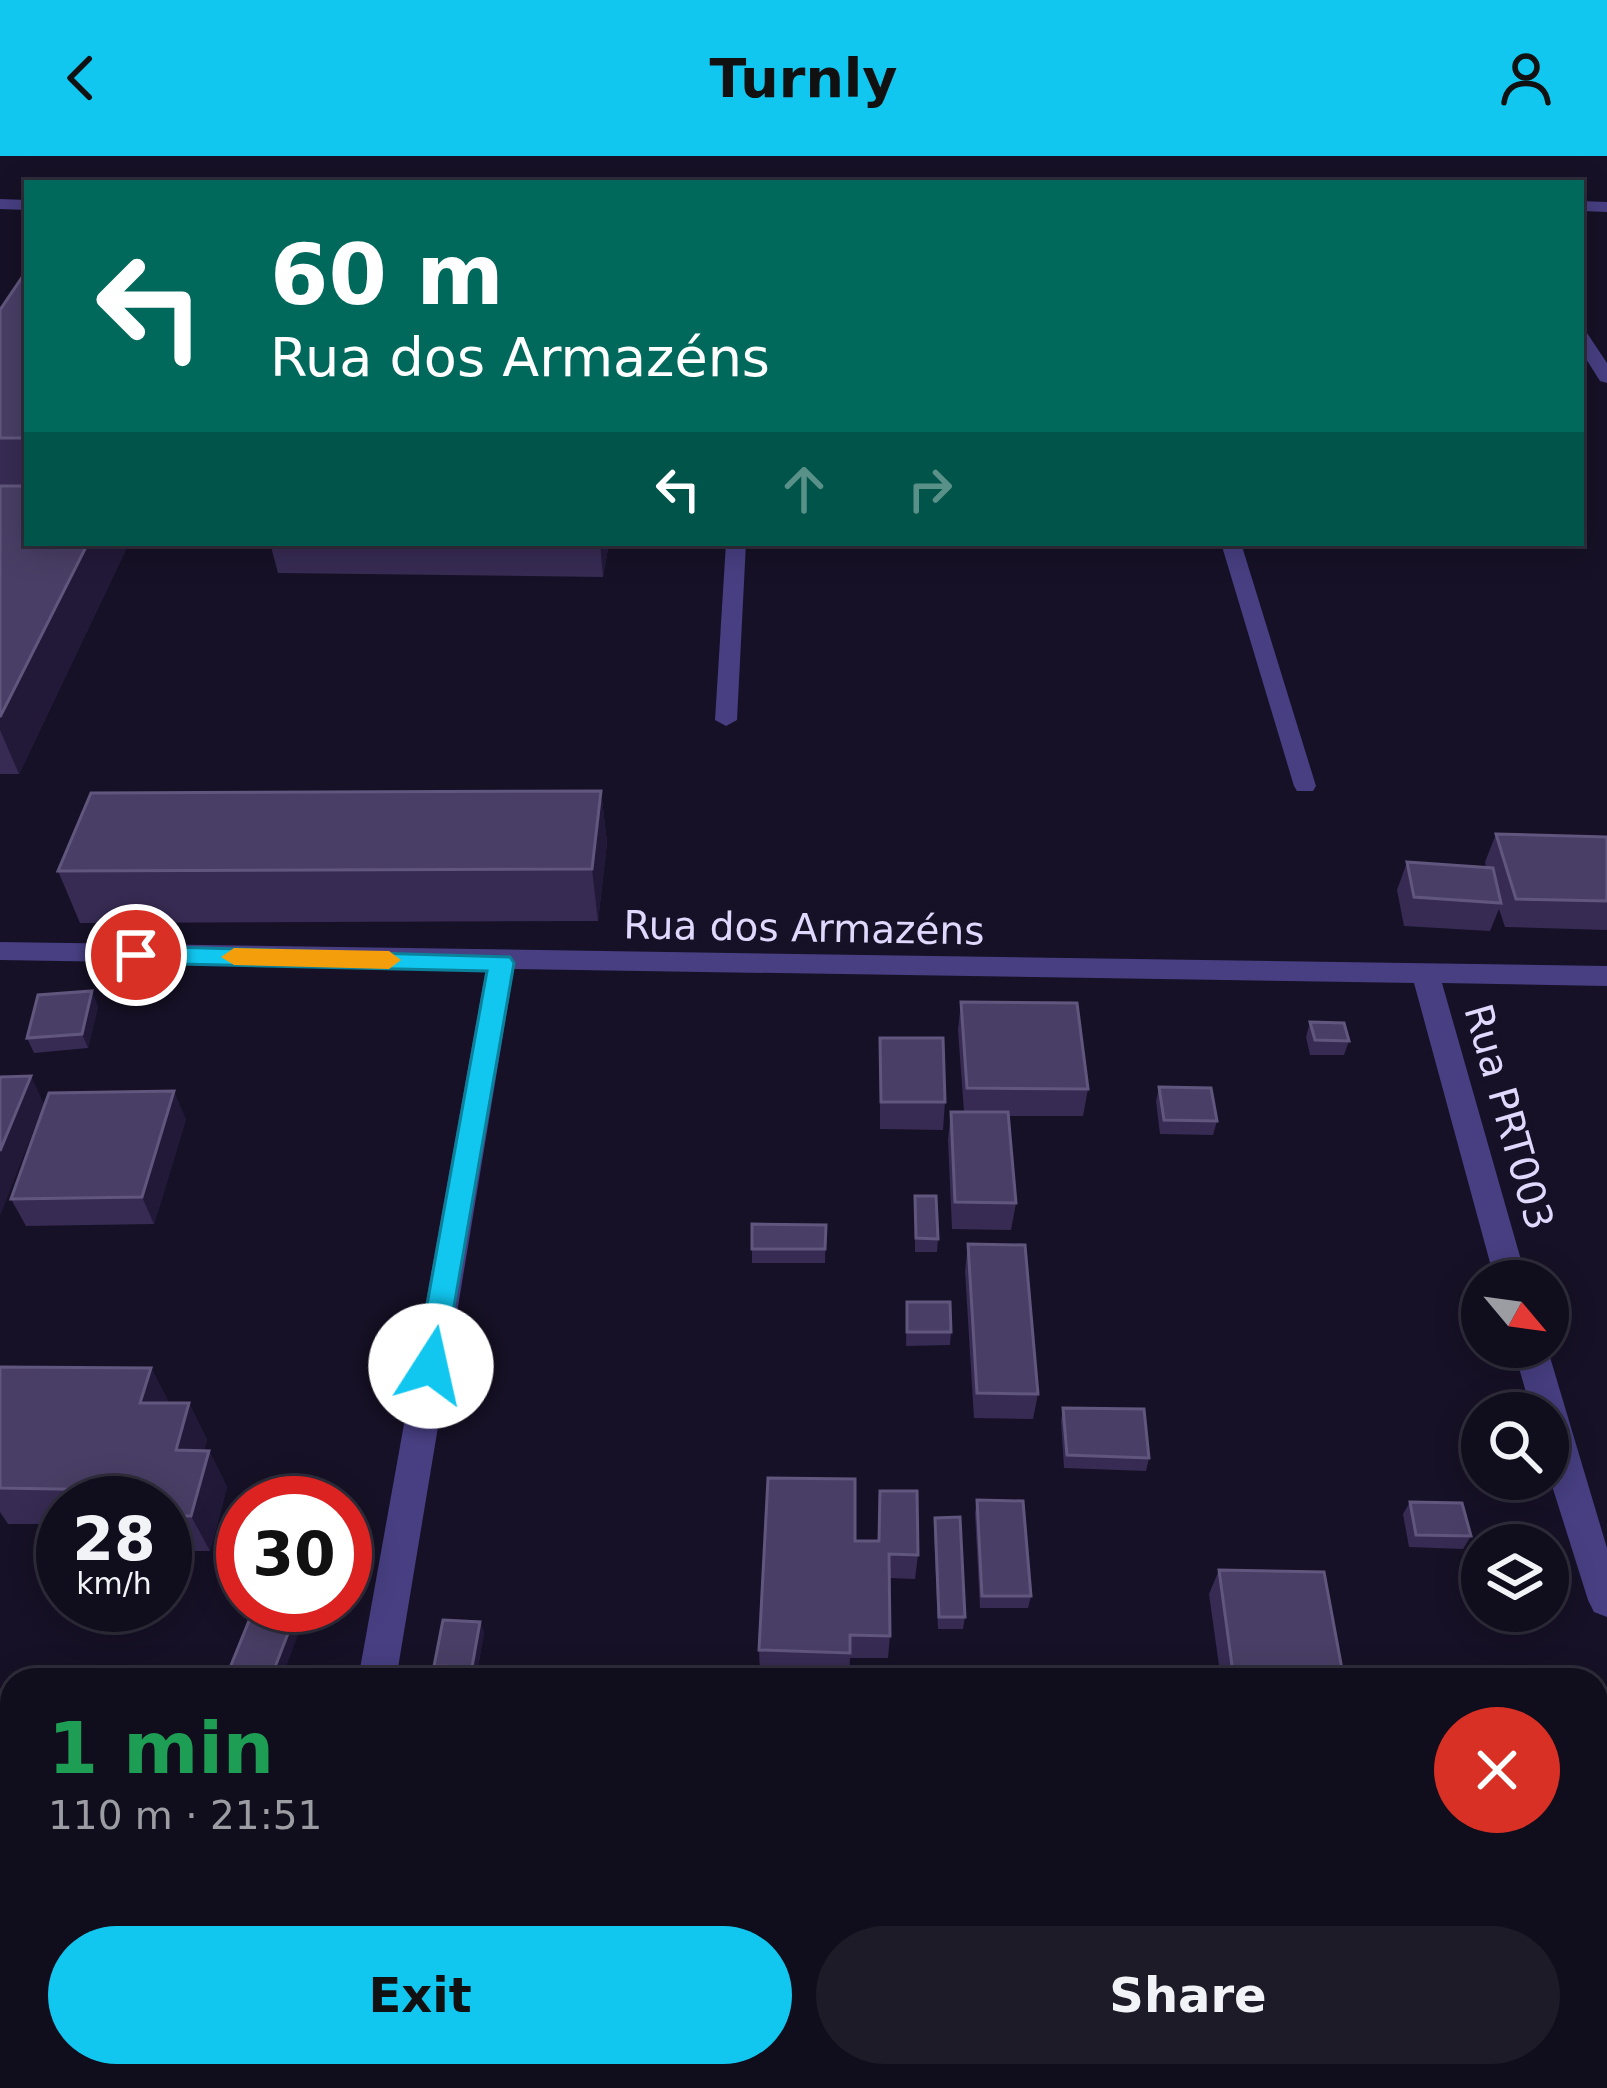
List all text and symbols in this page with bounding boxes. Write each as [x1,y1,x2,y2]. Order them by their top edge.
icon: back [48,45,114,111]
icon: person [1493,45,1559,111]
text: Turnly [709,47,898,110]
text: 60 m [270,226,504,324]
icon: left [72,228,228,384]
text: Rua dos Armazéns [270,326,770,389]
icon: left [645,456,711,522]
icon: ahead [771,456,837,522]
icon: right [897,456,963,522]
street label: Rua dos Armazéns [623,902,985,954]
pin [85,904,187,1006]
icon: arrive [103,922,169,988]
street label: Rua PRT003 [1455,999,1563,1235]
north arrow [1461,1260,1569,1368]
map controls [1461,1260,1569,1632]
position arrow [368,1303,494,1429]
button: search [1461,1392,1569,1500]
speed limit sign: 30 [216,1476,372,1632]
text: 28 [72,1504,156,1574]
button: layers [1461,1524,1569,1632]
text: km/h [76,1566,152,1601]
text: 1 min [48,1706,274,1790]
button: close [1434,1707,1560,1833]
text: 110 m · 21:51 [48,1793,322,1838]
button: Exit [48,1926,792,2064]
button: Share [816,1926,1560,2064]

